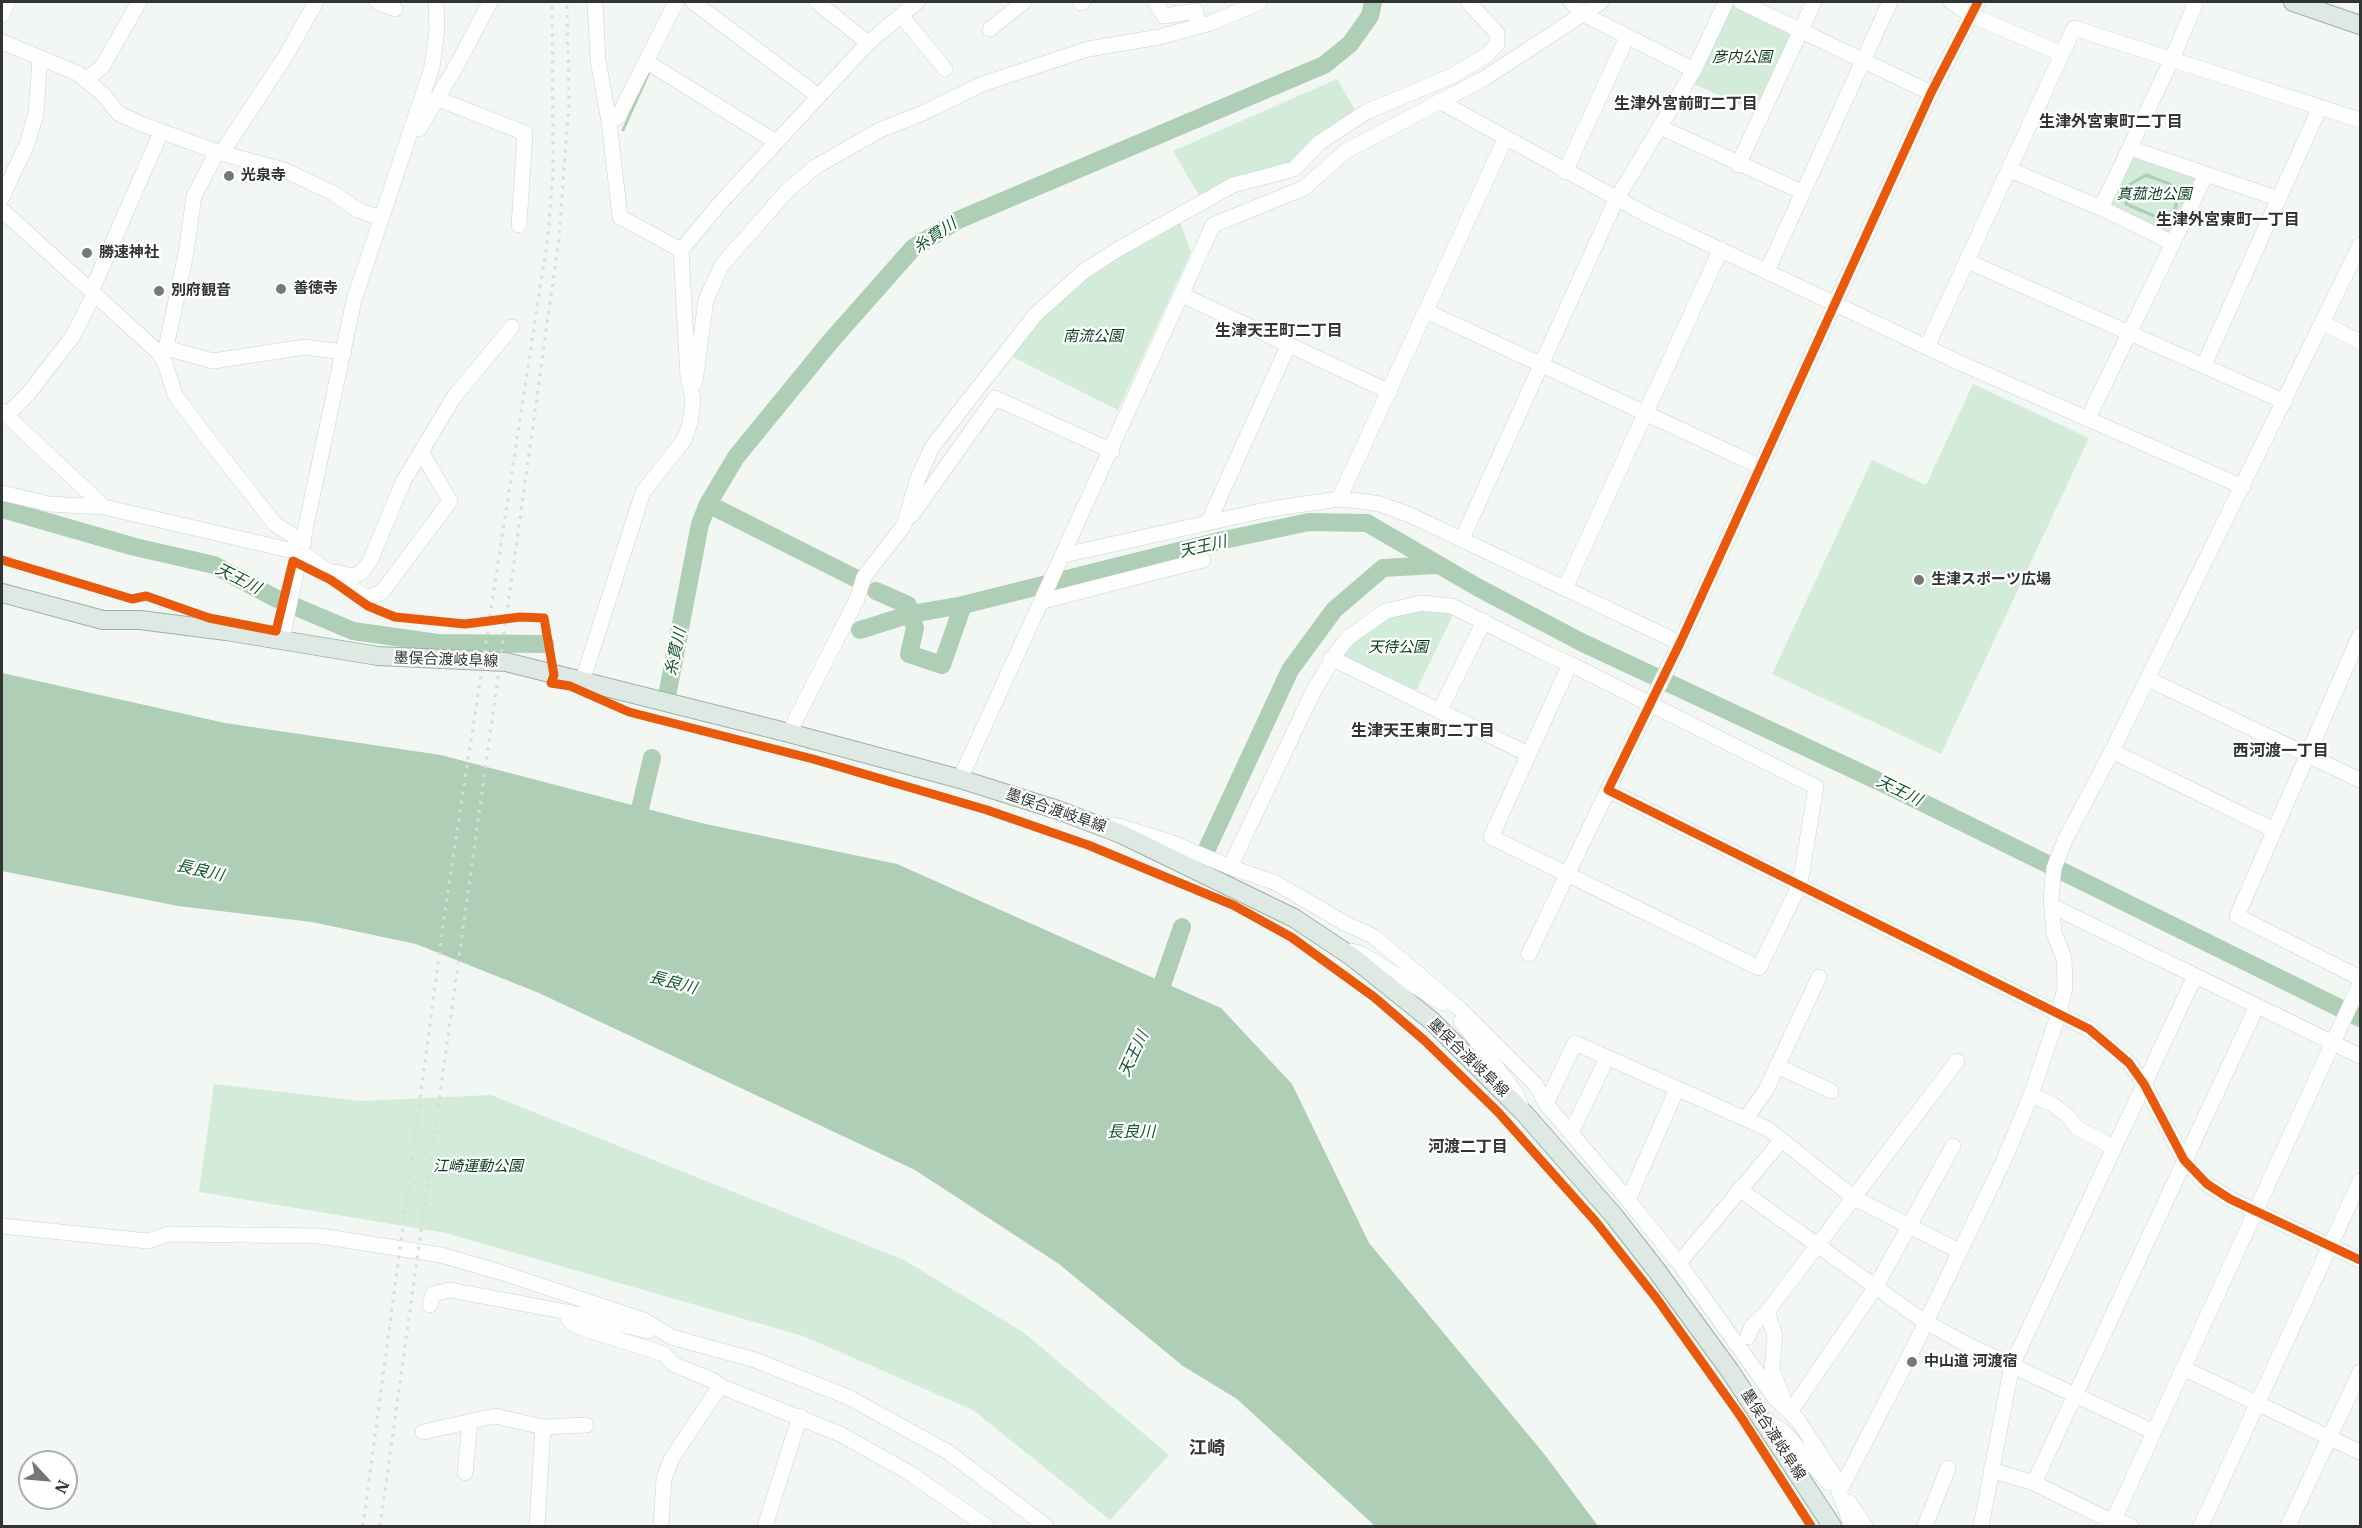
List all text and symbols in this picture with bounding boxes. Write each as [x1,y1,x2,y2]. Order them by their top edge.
park label: 彦内公園 [1712,49,1772,67]
district label: 生津外宮前町二丁目 [1614,94,1758,114]
district label: 生津外宮東町二丁目 [2039,112,2183,132]
place label: 光泉寺 [241,167,286,185]
marker: 光泉寺 [222,169,236,183]
park label: 真菰池公園 [2117,186,2191,204]
district label: 生津外宮東町一丁目 [2156,210,2300,230]
water label: 糸貫川 [910,215,960,257]
place label: 勝速神社 [99,244,159,262]
marker: 勝速神社 [80,246,94,260]
place label: 善徳寺 [293,280,338,298]
place label: 別府観音 [171,282,231,300]
marker: 善徳寺 [274,282,288,296]
marker: 別府観音 [152,284,166,298]
district label: 生津天王町二丁目 [1215,321,1343,341]
park label: 南流公園 [1063,328,1123,346]
water label: 天王川 [1177,532,1229,562]
water label: 天王川 [212,560,264,598]
place label: 生津スポーツ広場 [1931,571,2051,589]
marker: 生津スポーツ広場 [1912,573,1926,587]
water label: 糸貫川 [662,627,690,677]
park label: 天待公園 [1368,639,1428,657]
street label: 墨俣合渡岐阜線 [393,649,499,671]
district label: 生津天王東町二丁目 [1351,721,1495,741]
district label: 西河渡一丁目 [2233,741,2329,761]
water label: 天王川 [1873,772,1925,810]
street label: 墨俣合渡岐阜線 [1003,785,1109,837]
water label: 長良川 [174,856,226,886]
water label: 長良川 [647,968,699,998]
street label: 墨俣合渡岐阜線 [1424,1015,1512,1101]
water label: 天王川 [1115,1028,1153,1080]
water label: 長良川 [1107,1122,1155,1142]
district label: 河渡二丁目 [1428,1137,1508,1157]
park label: 江崎運動公園 [433,1158,523,1176]
place label: 中山道 河渡宿 [1924,1353,2017,1371]
marker: 中山道 河渡宿 [1905,1355,1919,1369]
street label: 墨俣合渡岐阜線 [1737,1386,1809,1484]
district label: 江崎 [1189,1438,1225,1460]
north arrow [18,1450,78,1510]
text: N [51,1477,74,1497]

